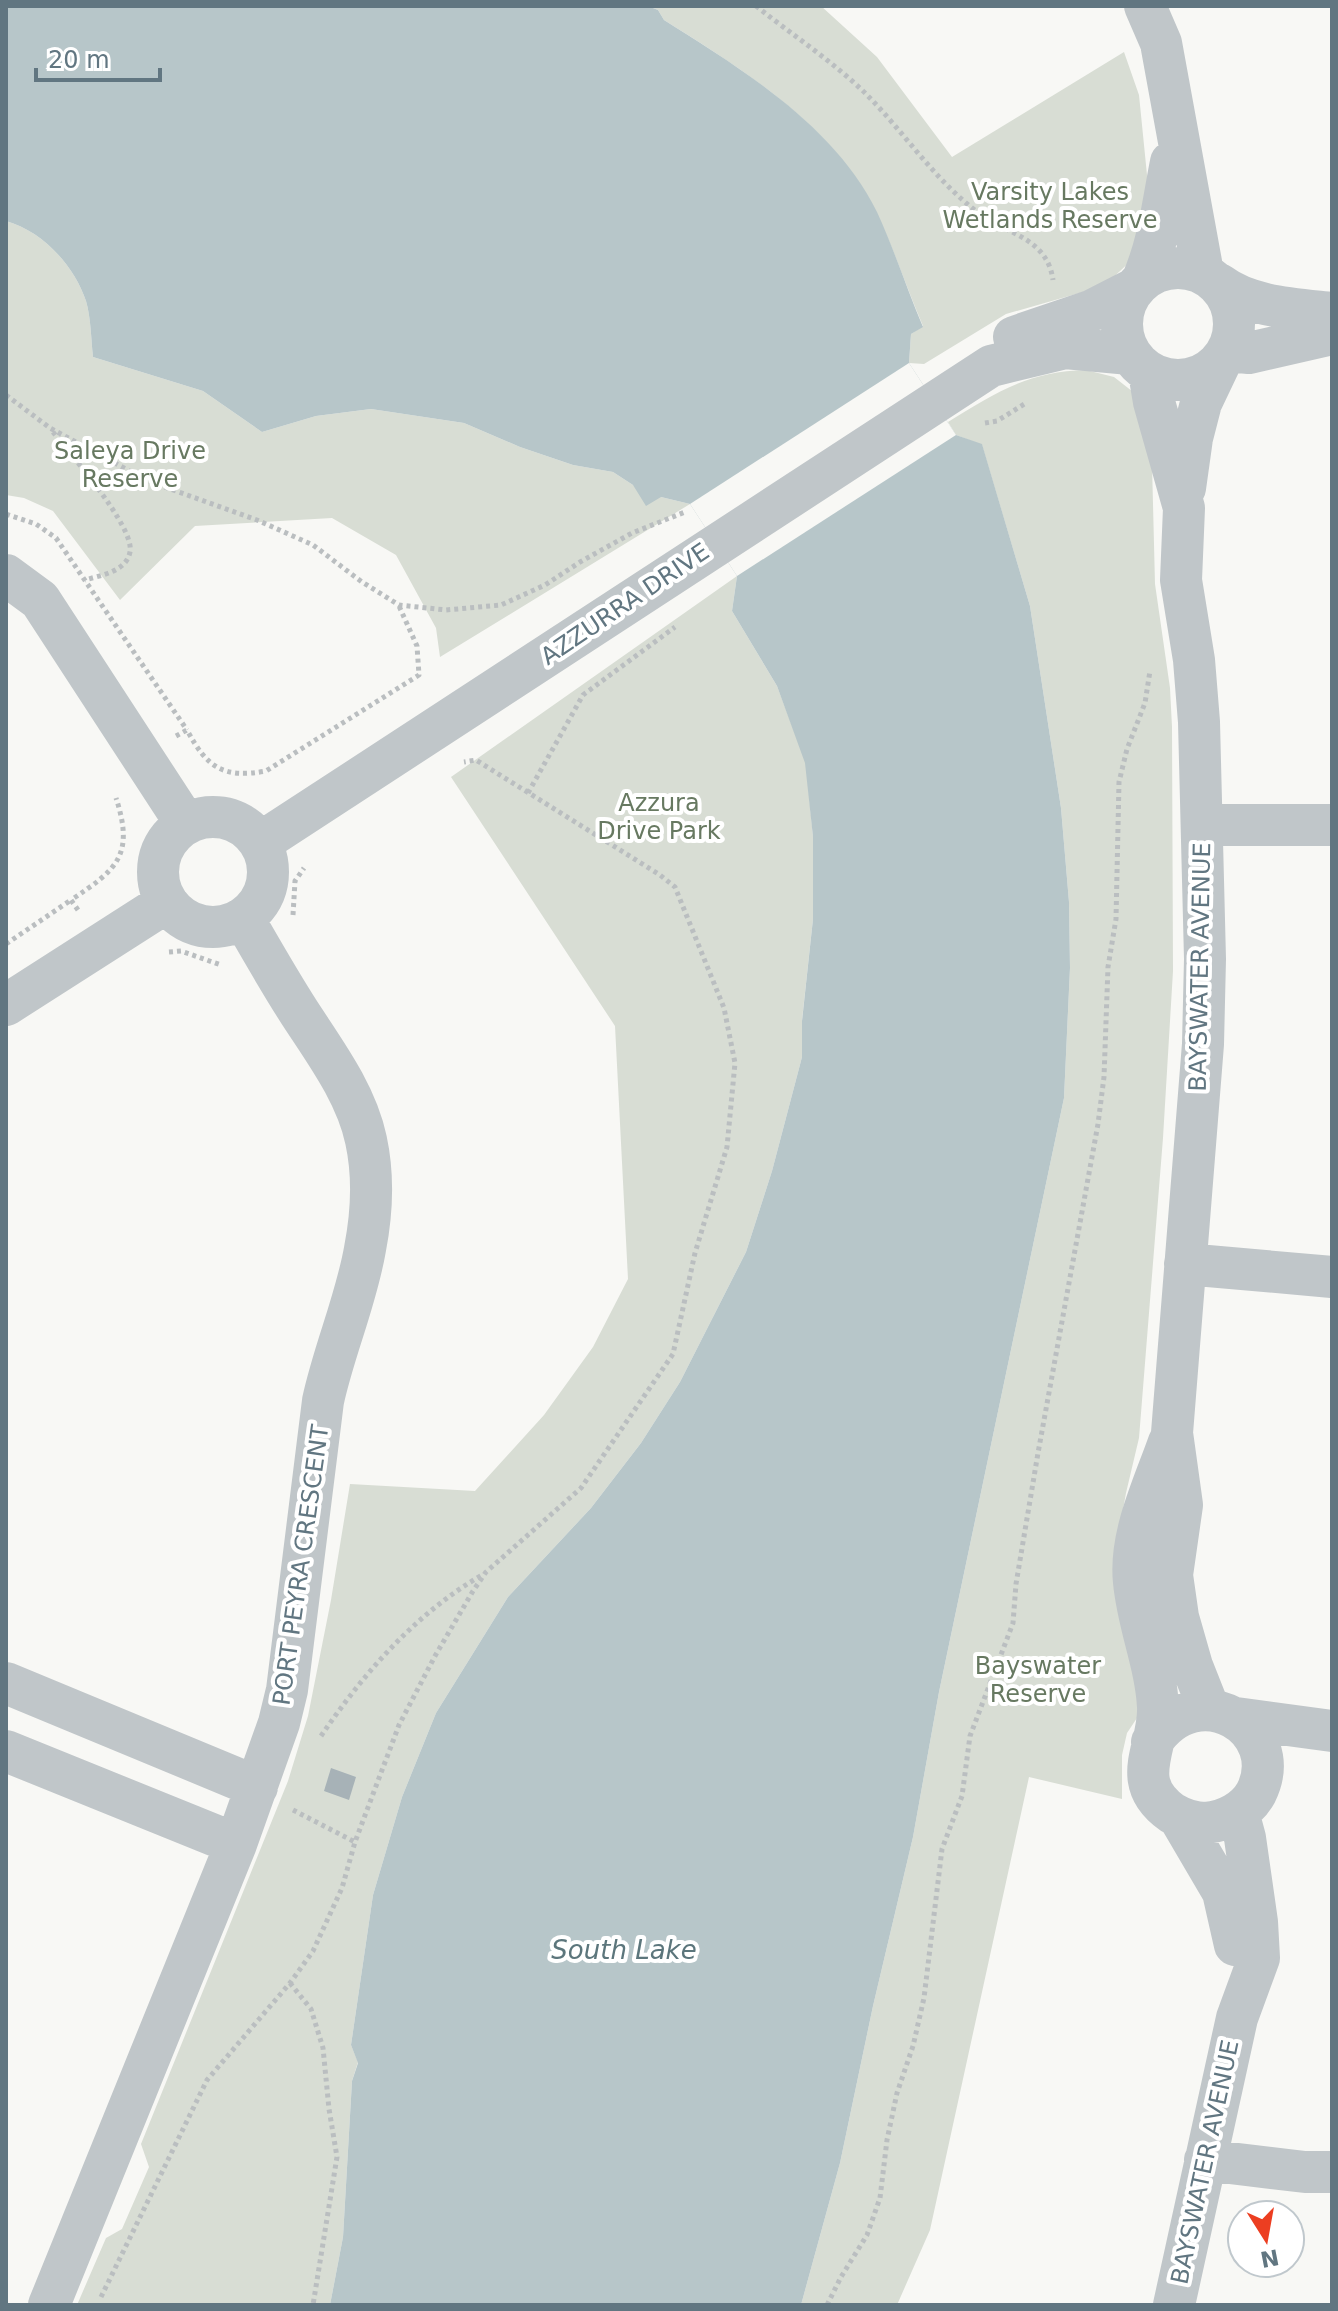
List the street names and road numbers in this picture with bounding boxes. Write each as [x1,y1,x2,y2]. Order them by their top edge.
street label: AZZURRA DRIVE [535,537,715,671]
street label: BAYSWATER AVENUE [1184,842,1216,1092]
street label: PORT PEYRA CRESCENT [267,1423,335,1707]
street label: BAYSWATER AVENUE [1165,2037,1245,2287]

